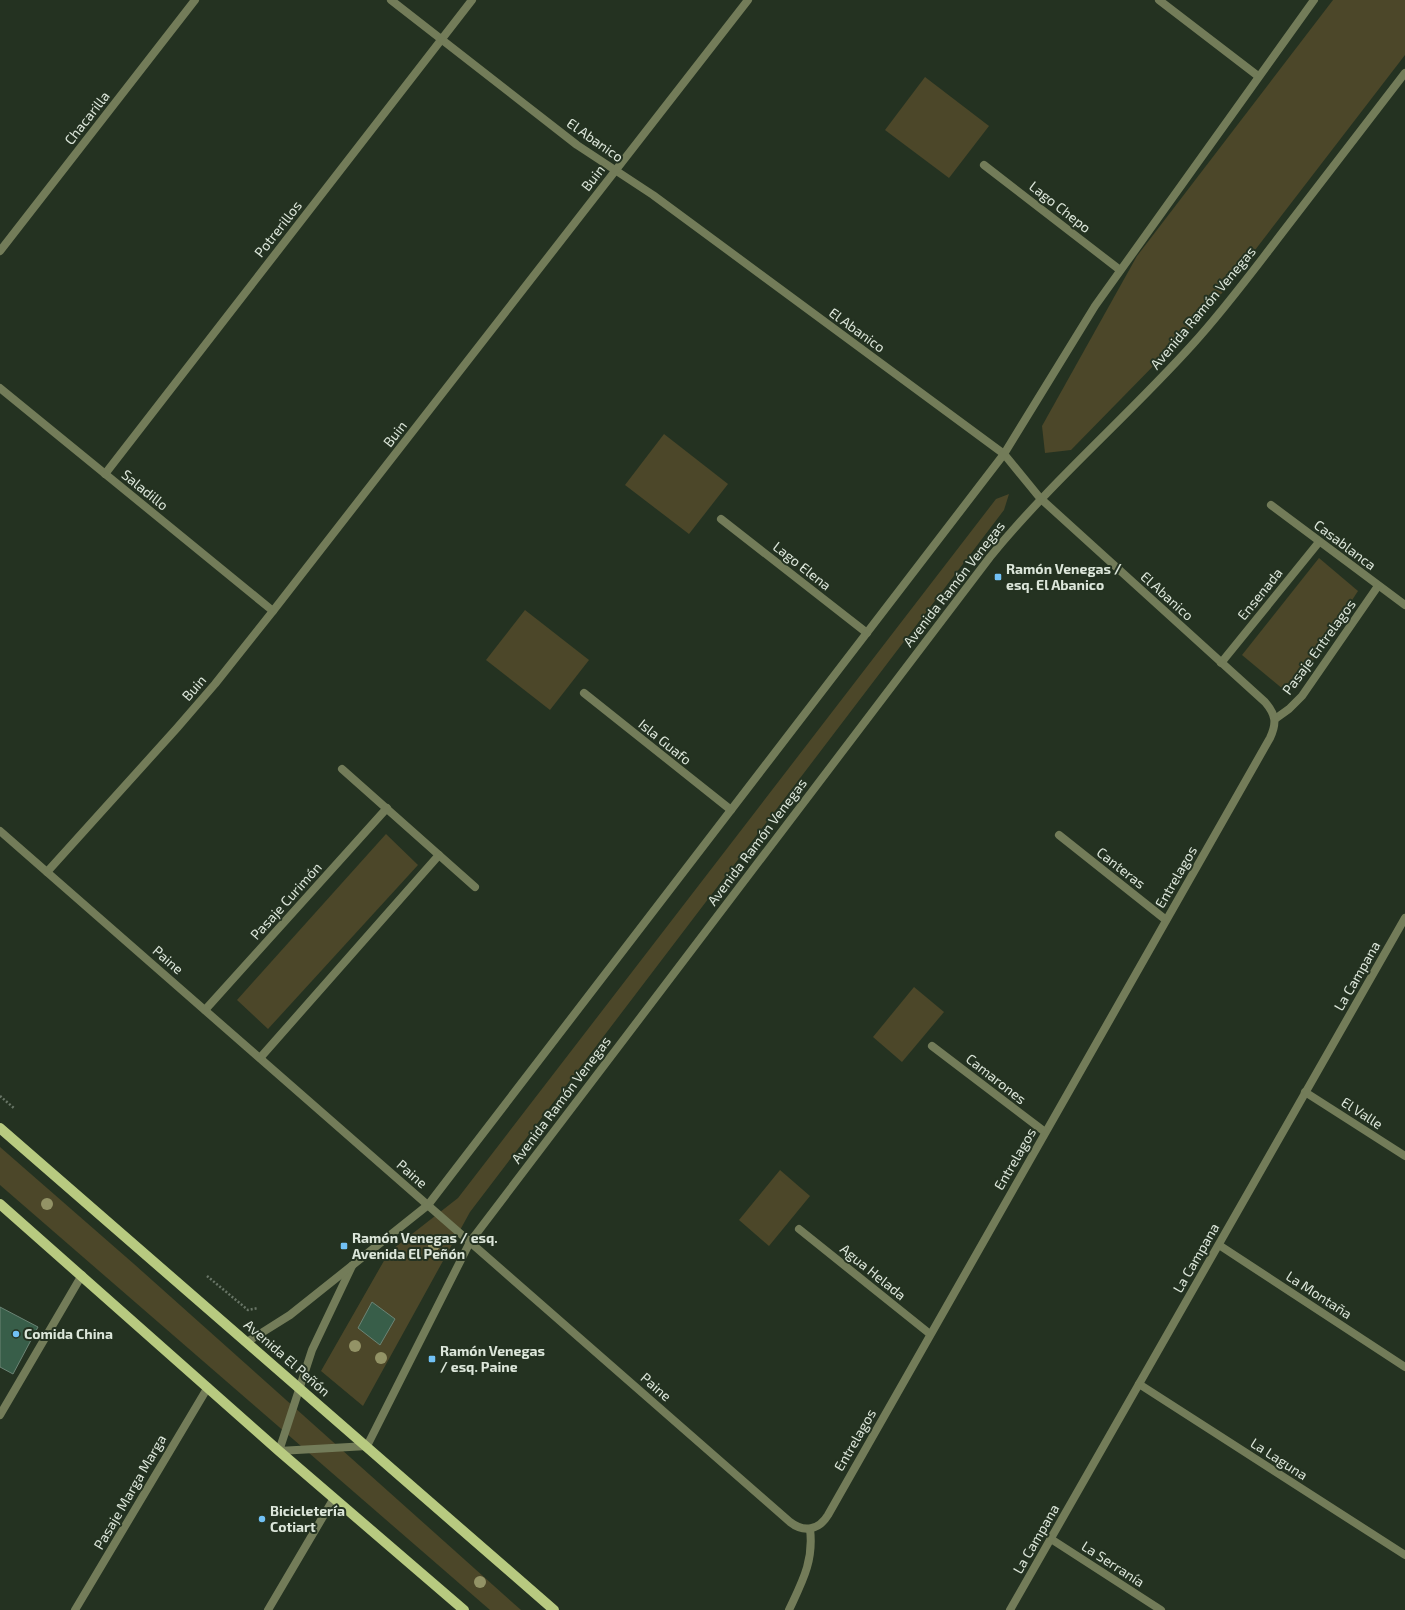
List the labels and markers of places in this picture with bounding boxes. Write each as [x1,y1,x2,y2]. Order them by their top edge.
place label: Ramón Venegas / esq. El Abanico [1006,560,1122,593]
marker: Ramón Venegas / esq. El Abanico [993,572,1003,582]
place label: Ramón Venegas / esq. Avenida El Peñón [352,1229,498,1262]
marker: Ramón Venegas / esq. Avenida El Peñón [339,1241,349,1251]
place label: Comida China [24,1325,113,1342]
marker: Comida China [11,1329,21,1339]
place label: Ramón Venegas / esq. Paine [440,1342,545,1375]
marker: Ramón Venegas / esq. Paine [427,1354,437,1364]
place label: Bicicletería Cotiart [270,1502,345,1535]
marker: Bicicletería Cotiart [257,1514,267,1524]

